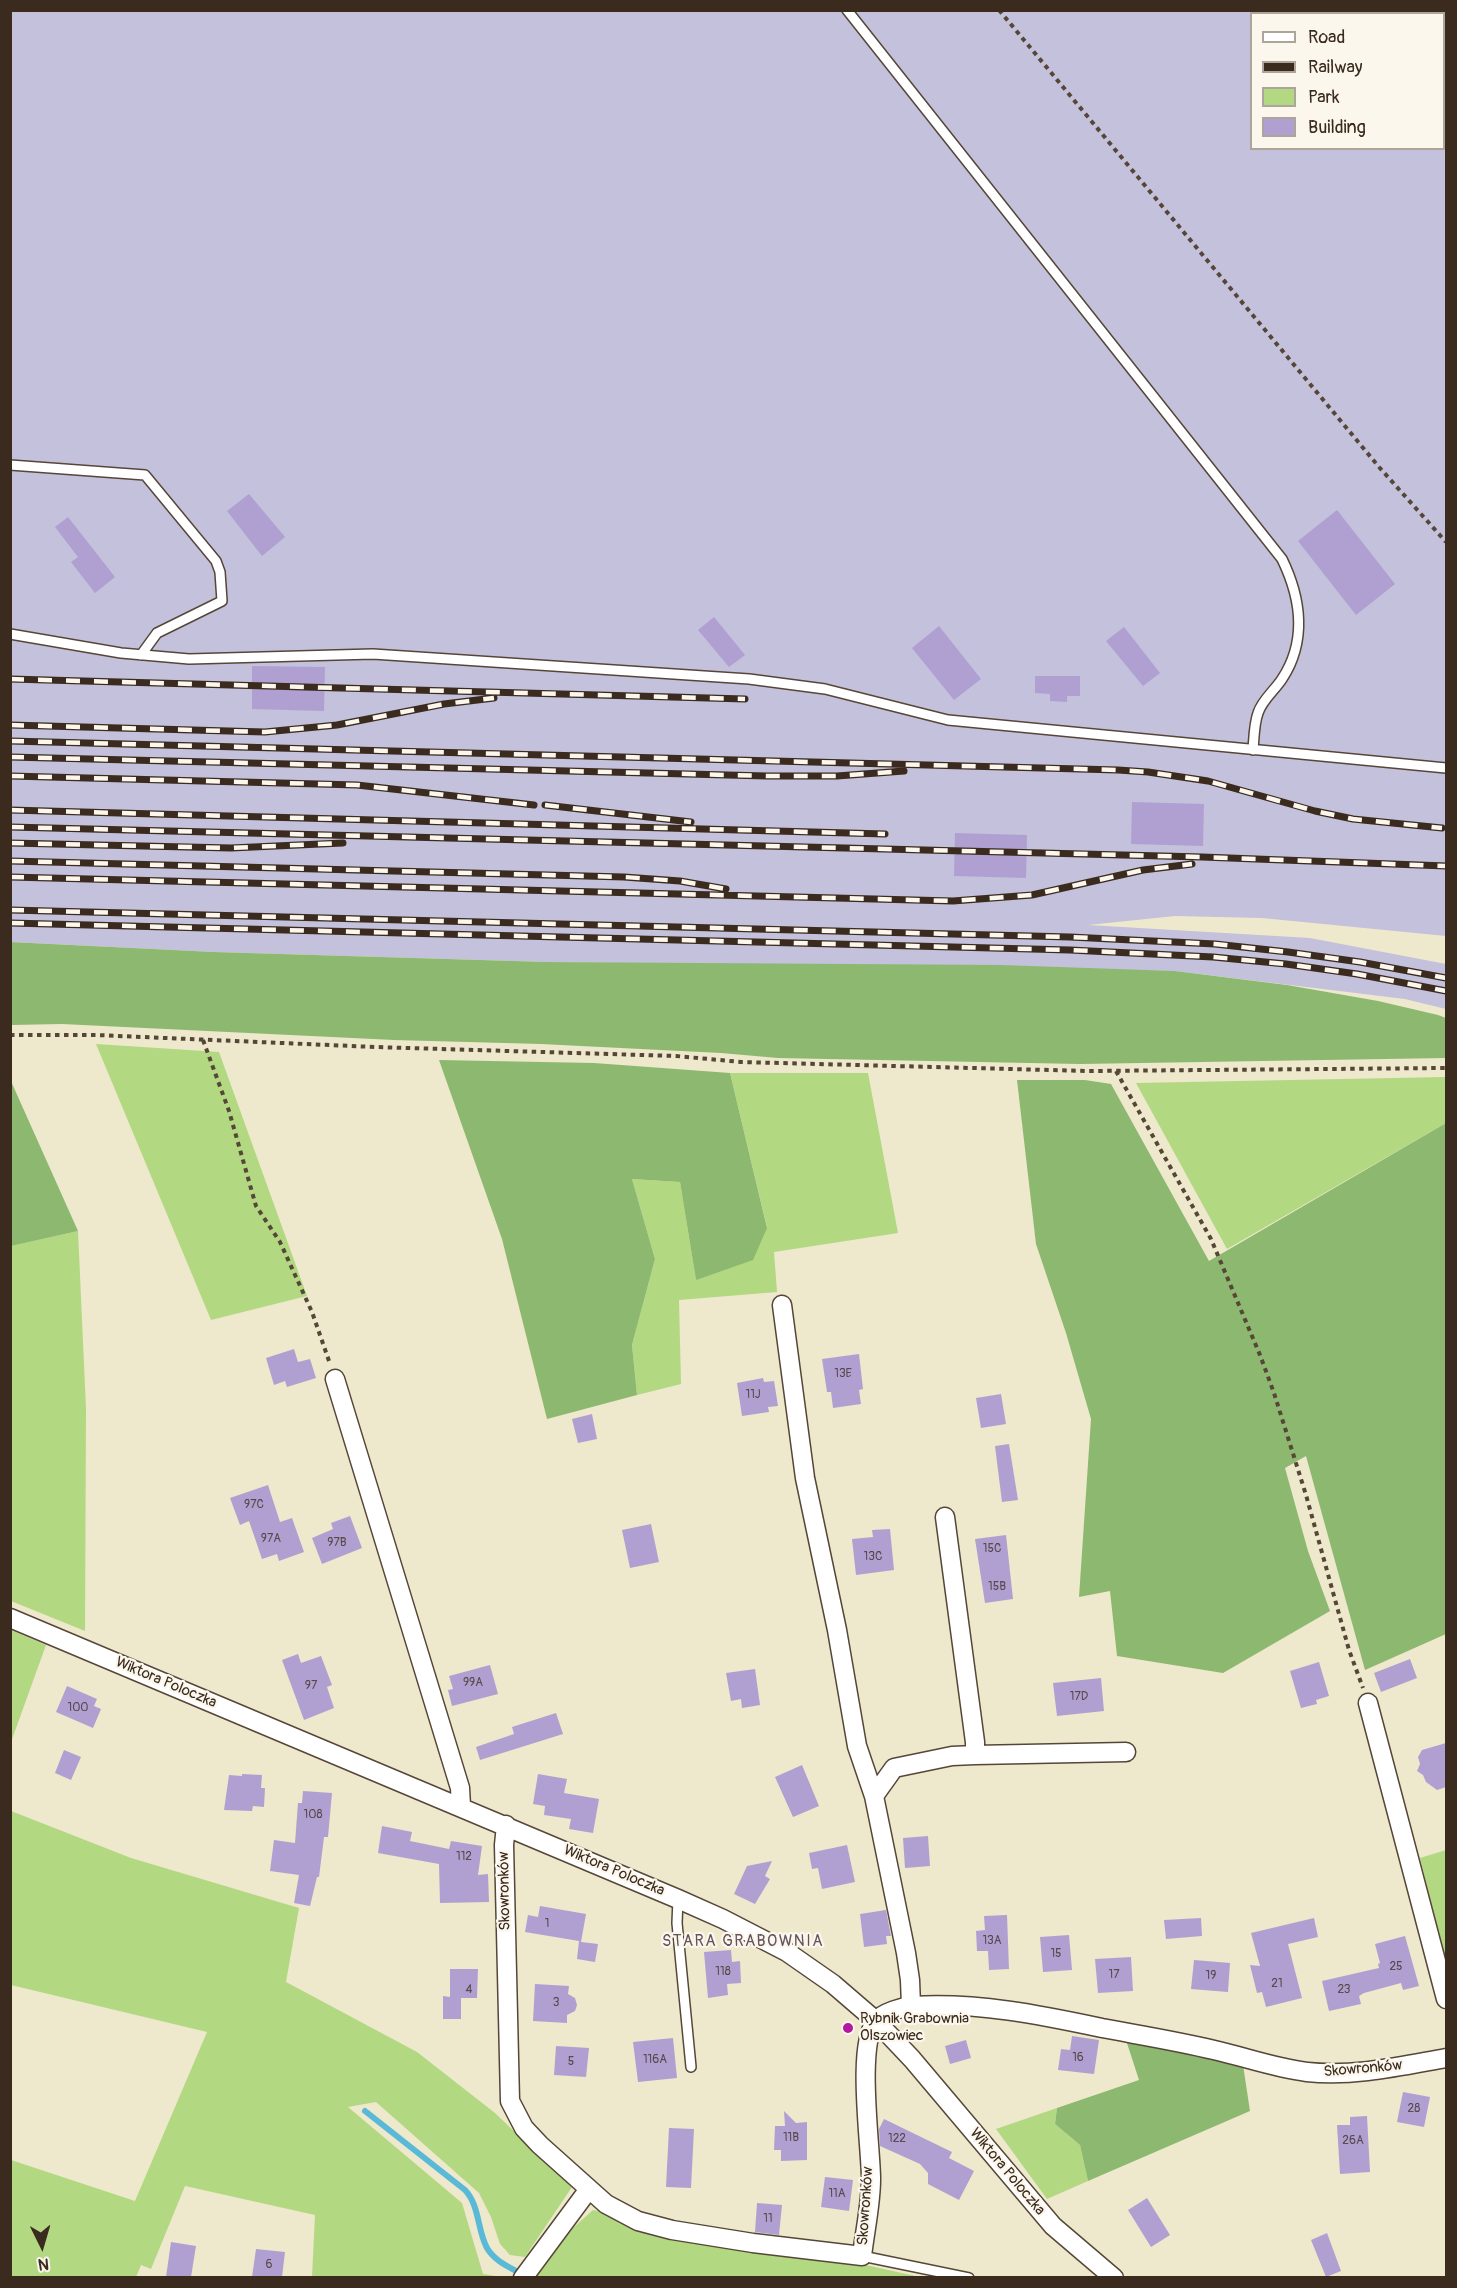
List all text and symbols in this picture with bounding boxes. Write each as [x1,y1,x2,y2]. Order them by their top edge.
legend [1250,12,1445,150]
text: Road [1308,26,1345,49]
text: Railway [1308,56,1363,79]
text: Park [1308,86,1340,109]
text: Building [1308,116,1366,139]
house number: 13E [834,1367,852,1381]
house number: 11J [745,1388,761,1402]
house number: 97C [244,1498,264,1512]
house number: 97A [261,1532,281,1546]
house number: 97B [327,1536,347,1550]
house number: 15C [983,1542,1001,1556]
house number: 13C [864,1550,882,1564]
house number: 15B [988,1580,1006,1594]
street label: Wiktora Poloczka [113,1654,219,1712]
house number: 99A [463,1676,483,1690]
house number: 97 [305,1679,317,1693]
house number: 17D [1070,1690,1088,1704]
house number: 100 [67,1701,89,1715]
house number: 108 [304,1808,322,1822]
street label: Wiktora Poloczka [561,1842,667,1900]
house number: 112 [456,1850,472,1864]
street label: Skowronków [495,1851,515,1931]
house number: 1 [545,1917,549,1931]
district label: STARA GRABOWNIA [662,1932,824,1952]
house number: 13A [982,1934,1002,1948]
house number: 15 [1050,1947,1062,1961]
house number: 25 [1389,1960,1403,1974]
house number: 118 [715,1965,731,1979]
house number: 17 [1108,1968,1120,1982]
house number: 19 [1206,1969,1216,1983]
house number: 21 [1271,1977,1283,1991]
house number: 4 [466,1983,472,1997]
house number: 23 [1337,1983,1351,1997]
house number: 3 [553,1996,559,2010]
place label: Rybnik Grabownia Olszowiec [860,2010,969,2045]
marker: Rybnik Grabownia Olszowiec [841,2021,855,2035]
house number: 16 [1072,2051,1084,2065]
house number: 116A [643,2053,667,2067]
house number: 5 [568,2055,574,2069]
street label: Skowronków [1323,2057,1403,2081]
house number: 28 [1408,2102,1420,2116]
street label: Wiktora Poloczka [965,2125,1049,2219]
house number: 11B [783,2131,799,2145]
house number: 122 [888,2132,906,2146]
house number: 26A [1342,2134,1364,2148]
street label: Skowronków [854,2166,878,2246]
house number: 11A [828,2187,846,2201]
house number: 11 [763,2212,773,2226]
north arrow [12,2216,72,2276]
text: N [37,2253,50,2274]
house number: 6 [266,2258,272,2272]

